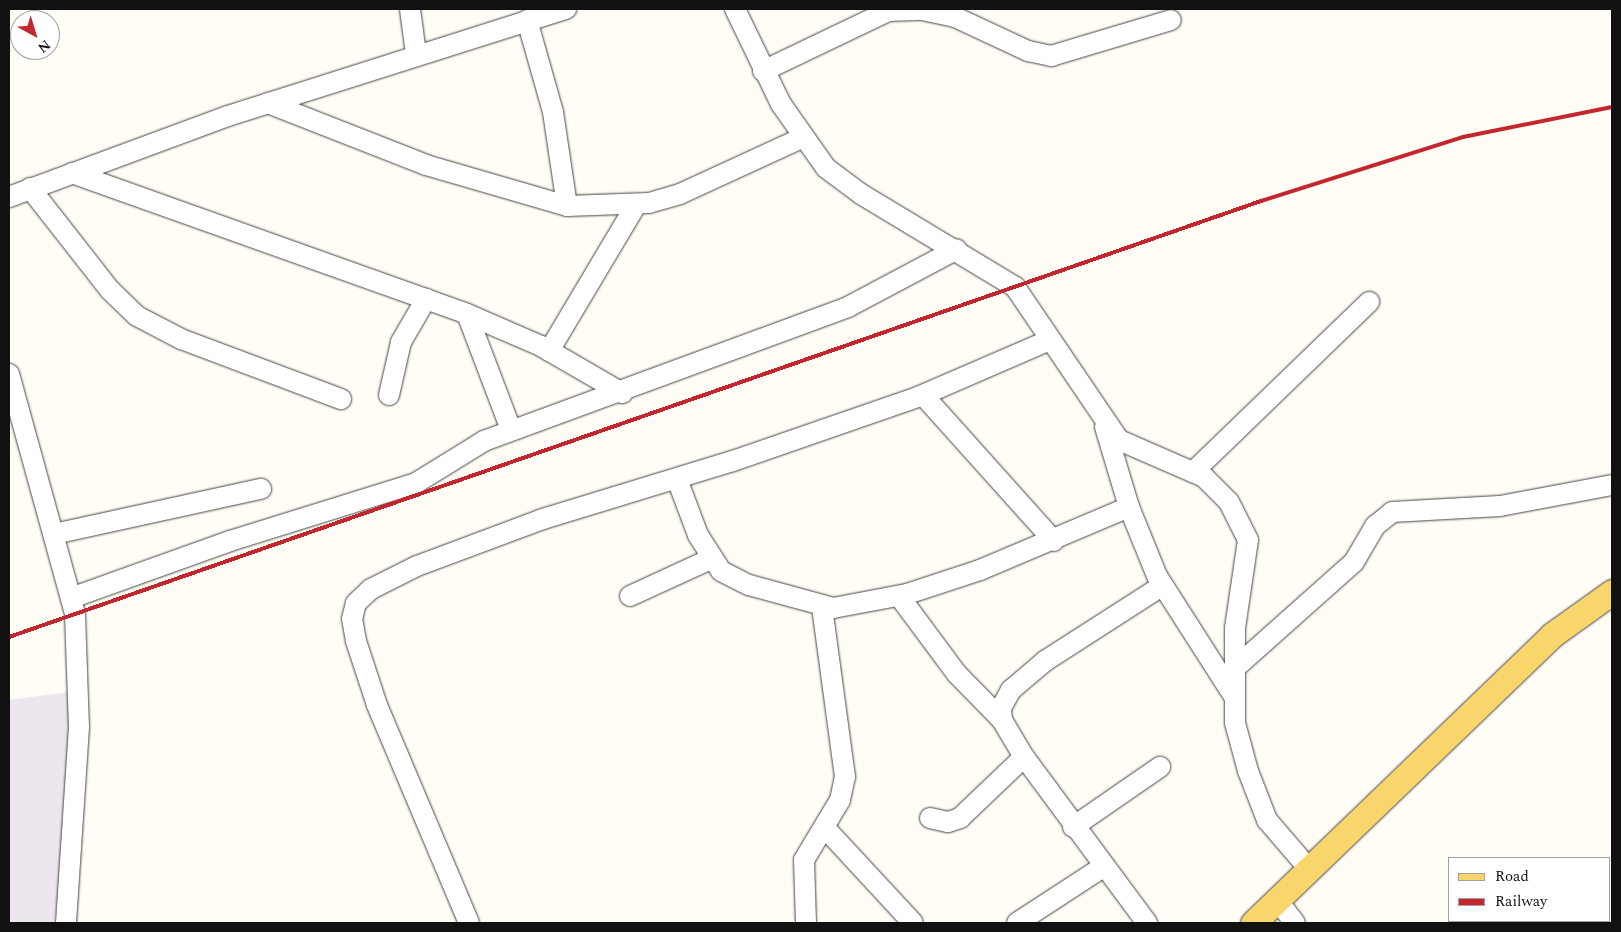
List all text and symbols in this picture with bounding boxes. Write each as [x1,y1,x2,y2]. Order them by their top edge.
north arrow [10,10,60,60]
text: N [33,35,55,58]
legend [1448,857,1611,922]
text: Road [1495,865,1529,888]
text: Railway [1495,890,1547,913]

